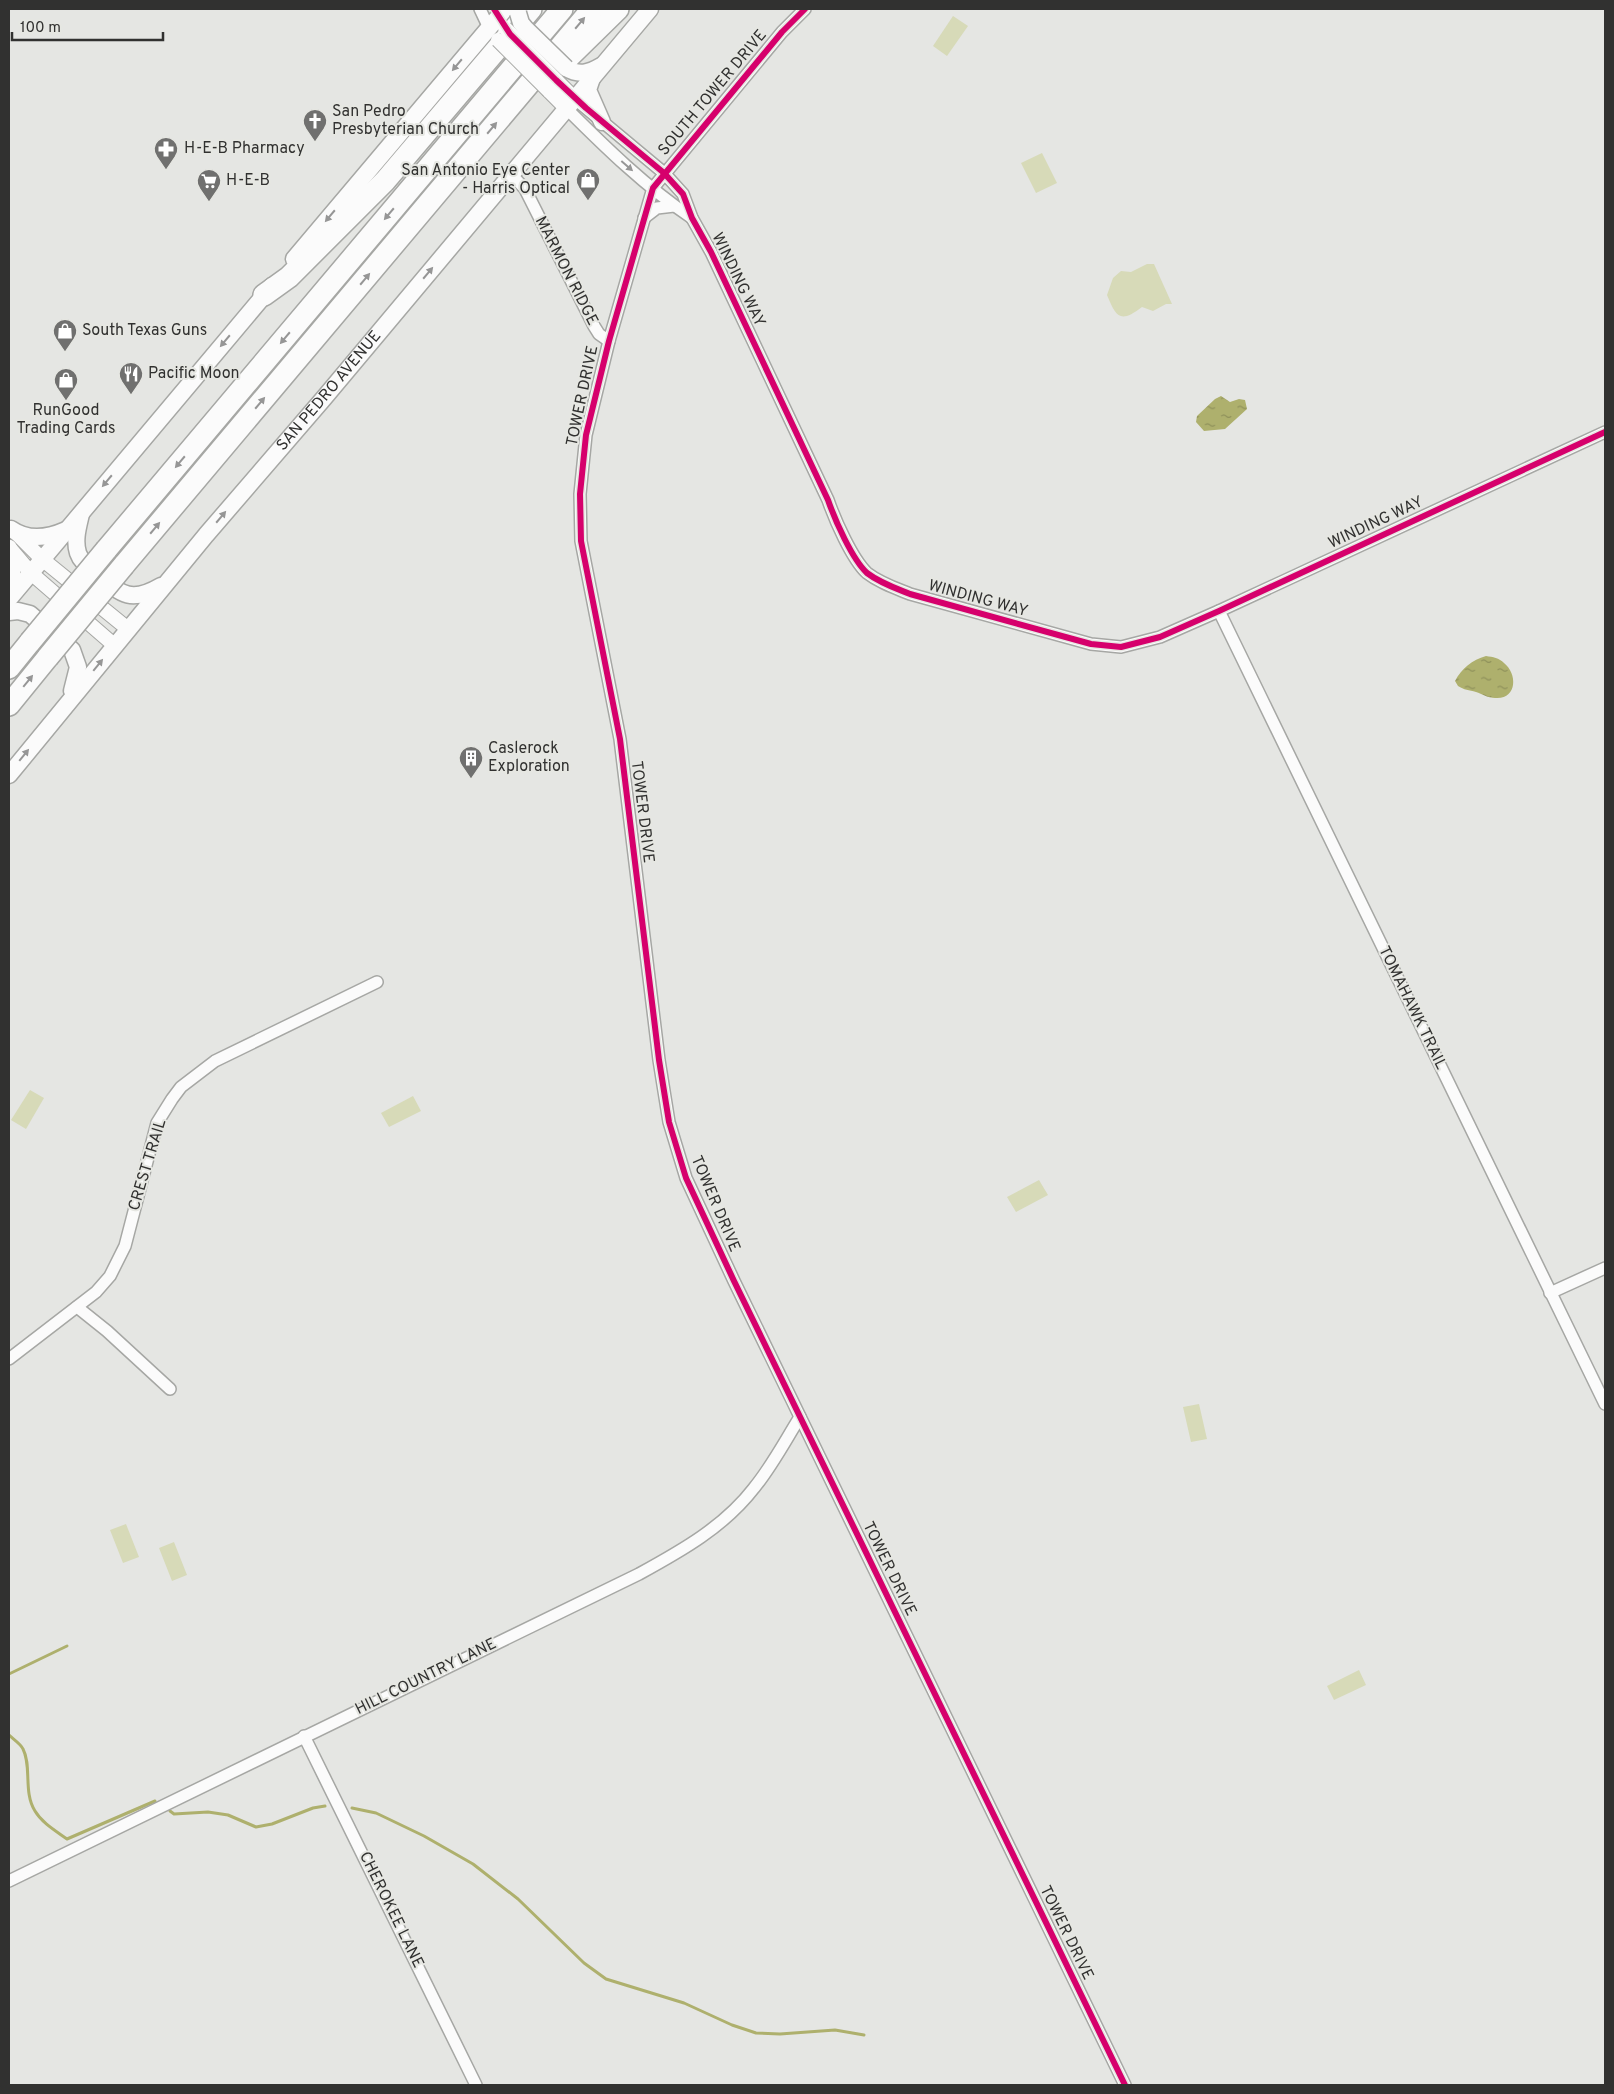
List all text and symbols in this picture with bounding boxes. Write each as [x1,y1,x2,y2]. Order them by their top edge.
scale bar [12,10,164,42]
one-way arrow [574,18,586,30]
text: 100 m [20,19,61,38]
street label: SOUTH TOWER DRIVE [654,26,772,160]
one-way arrow [452,59,463,72]
place label: San Pedro Presbyterian Church [332,102,479,140]
church icon: San Pedro Presbyterian Church [302,108,328,142]
one-way arrow [486,122,497,135]
pharmacy icon: H-E-B Pharmacy [153,136,179,170]
place label: H-E-B Pharmacy [184,139,305,159]
one-way arrow [620,160,633,171]
place label: San Antonio Eye Center - Harris Optical [401,161,570,199]
shop icon: San Antonio Eye Center - Harris Optical [575,167,601,201]
supermarket icon: H-E-B [196,168,222,202]
place label: H-E-B [226,171,270,191]
one-way arrow [384,207,395,220]
one-way arrow [325,210,336,223]
street label: MARMON RIDGE [530,213,602,329]
street label: WINDING WAY [707,230,769,330]
one-way arrow [422,266,433,279]
one-way arrow [359,273,370,286]
shop icon: South Texas Guns [52,318,78,352]
place label: South Texas Guns [82,321,207,341]
street label: SAN PEDRO AVENUE [273,327,386,455]
one-way arrow [279,331,290,344]
one-way arrow [220,334,231,347]
street label: TOWER DRIVE [563,344,603,448]
restaurant icon: Pacific Moon [118,361,144,395]
place label: Pacific Moon [148,364,240,384]
shop icon: RunGood Trading Cards [53,367,79,401]
one-way arrow [254,398,266,410]
place label: RunGood Trading Cards [17,401,115,439]
one-way arrow [174,456,186,468]
one-way arrow [102,474,113,487]
street label: WINDING WAY [1325,492,1427,554]
one-way arrow [216,511,227,524]
one-way arrow [150,521,161,534]
street label: WINDING WAY [926,576,1030,622]
one-way arrow [93,659,104,672]
one-way arrow [23,675,34,688]
place label: Caslerock Exploration [488,739,570,777]
building icon: Caslerock Exploration [458,745,484,779]
one-way arrow [19,749,30,762]
street label: TOWER DRIVE [626,760,658,864]
street label: TOMAHAWK TRAIL [1373,943,1451,1073]
street label: CREST TRAIL [125,1117,171,1213]
street label: TOWER DRIVE [686,1153,744,1255]
street label: TOWER DRIVE [858,1518,920,1620]
street label: HILL COUNTRY LANE [352,1634,500,1720]
street label: CHEROKEE LANE [354,1849,428,1971]
street label: TOWER DRIVE [1035,1882,1097,1984]

